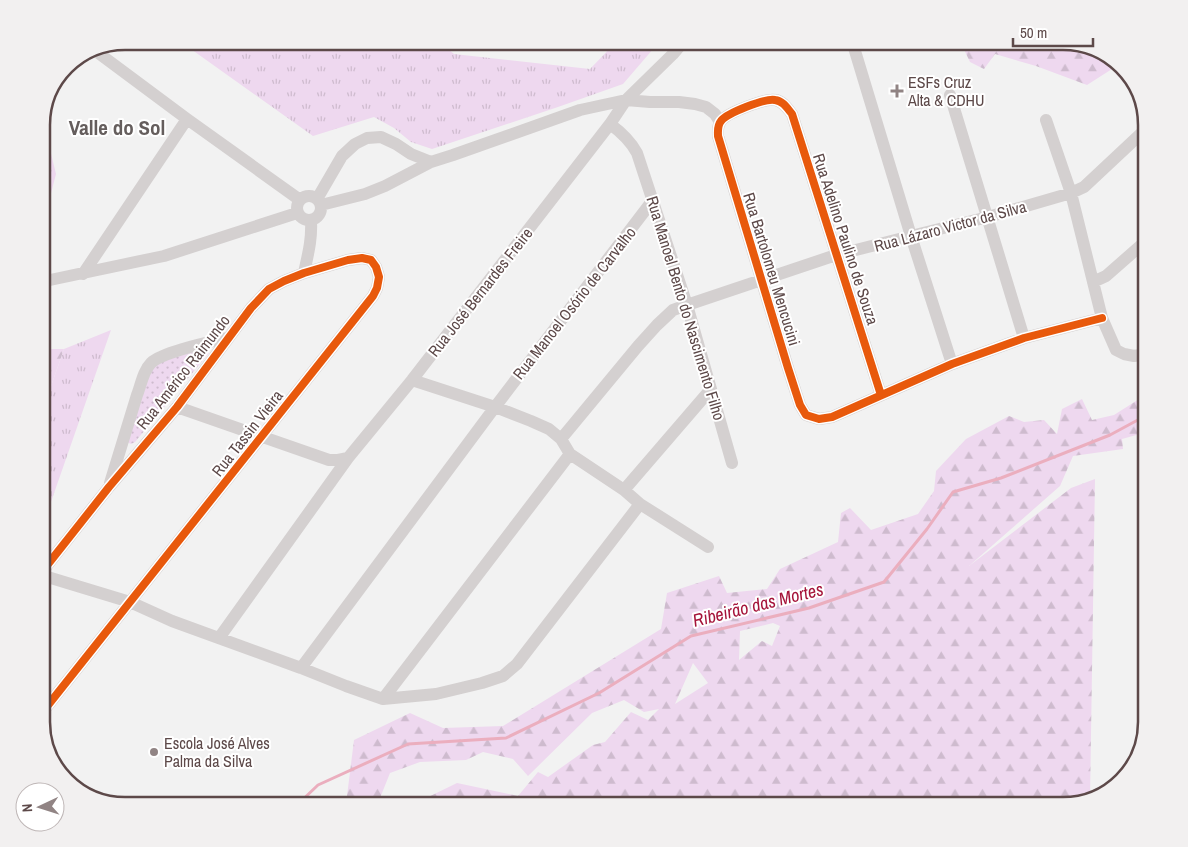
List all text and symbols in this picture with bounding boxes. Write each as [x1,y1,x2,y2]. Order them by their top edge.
scale bar [1013,15,1093,47]
text: 50 m [1020,22,1047,43]
place label: ESFs Cruz Alta & CDHU [907,71,985,111]
marker: ESFs Cruz Alta & CDHU [890,84,904,98]
district label: Valle do Sol [69,113,165,142]
street label: Rua Adelino Paulino de Souza [808,151,884,328]
street label: Rua Bartolomeu Mencucini [738,190,806,348]
street label: Rua Manoel Bento do Nascimento Filho [641,193,731,423]
street label: Rua Lázaro Victor da Silva [872,195,1029,257]
street label: Rua Manoel Osório de Carvalho [507,222,641,384]
street label: Rua José Bernardes Freire [423,223,537,361]
street label: Rua Américo Raimundo [131,310,235,434]
street label: Rua Tassin Vieira [206,385,288,481]
water label: Ribeirão das Mortes [690,576,826,633]
place label: Escola José Alves Palma da Silva [164,732,270,772]
marker: Escola José Alves Palma da Silva [148,746,160,758]
north arrow [15,782,65,832]
text: N [18,803,36,813]

